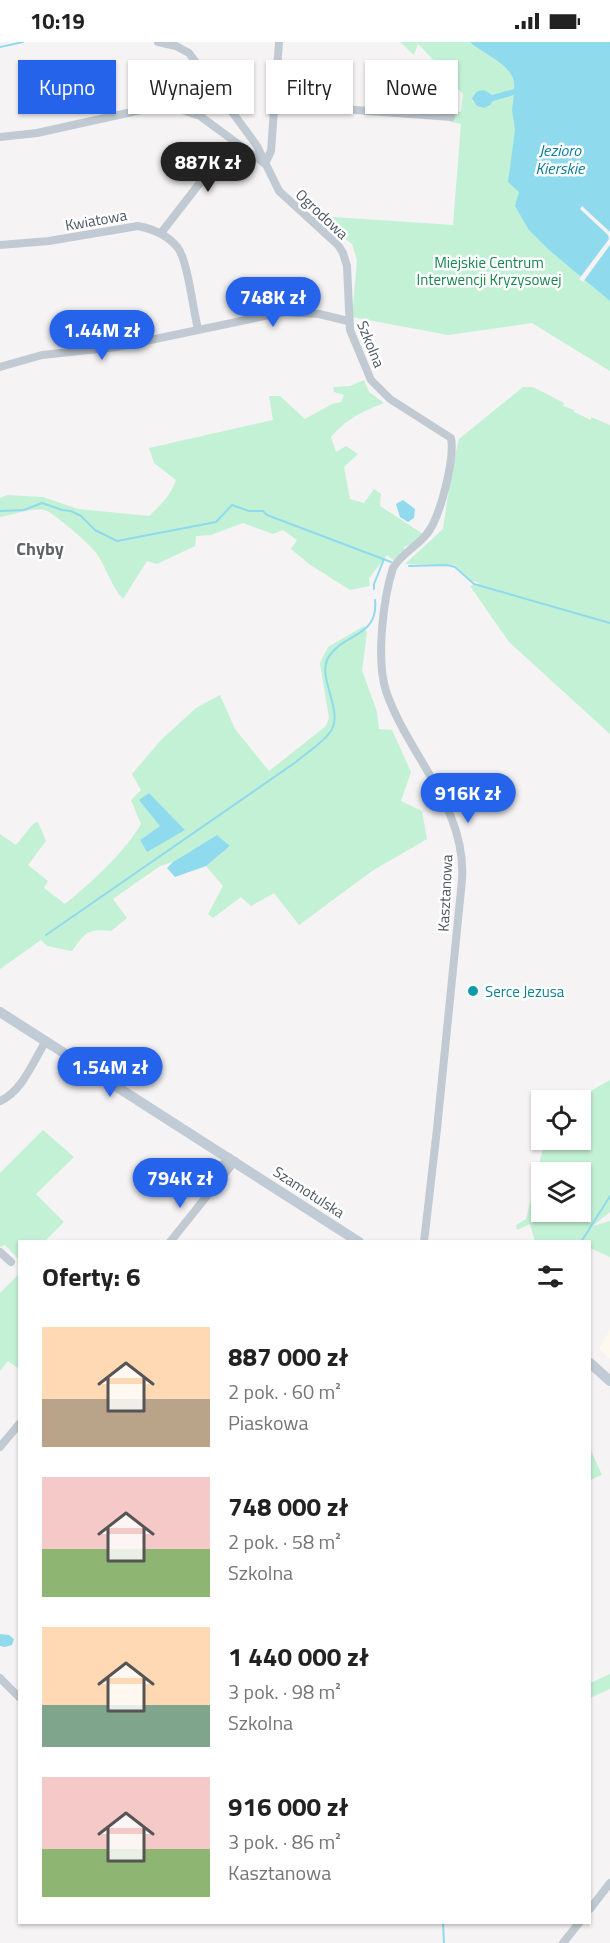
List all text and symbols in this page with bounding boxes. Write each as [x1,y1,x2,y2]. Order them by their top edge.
text: 10:19 [30,4,85,38]
chip: Kupno [18,60,116,114]
chip: Wynajem [128,60,254,114]
chip: Filtry [266,60,353,114]
chip: Nowe [365,60,458,114]
water label: Jezioro Kierskie [536,138,586,180]
pin: 887K zł [153,142,263,193]
text: 887K zł [175,146,241,177]
street label: Ogrodowa [290,183,354,245]
street label: Kwiatowa [63,203,129,237]
park label: Miejskie Centrum Interwencji Kryzysowej [416,251,562,291]
pin: 748K zł [218,277,328,328]
text: 748K zł [240,281,306,312]
pin: 1.44M zł [40,310,164,361]
text: 1.44M zł [64,314,140,345]
street label: Szkolna [351,317,391,371]
district label: Chyby [16,535,64,562]
pin: 916K zł [413,773,523,824]
text: 916K zł [435,777,501,808]
street label: Kasztanowa [431,853,459,932]
place label: Serce Jezusa [485,980,565,1003]
marker: Serce Jezusa [466,984,480,998]
pin: 1.54M zł [48,1047,172,1098]
text: 1.54M zł [72,1051,148,1082]
map controls [531,1090,591,1222]
button: locate [531,1090,591,1150]
pin: 794K zł [125,1158,235,1209]
street label: Szamotulska [269,1160,350,1224]
text: 794K zł [147,1162,213,1193]
button: layers [531,1162,591,1222]
text: Oferty: 6 [42,1257,140,1296]
icon: filters [534,1260,567,1293]
text: 887 000 zł [228,1337,349,1376]
icon: home [90,1351,162,1423]
text: 2 pok. · 60 m² [228,1376,341,1407]
text: Piaskowa [228,1407,309,1438]
text: 748 000 zł [228,1487,349,1526]
icon: home [90,1501,162,1573]
text: 2 pok. · 58 m² [228,1526,341,1557]
text: Szkolna [228,1557,293,1588]
text: 1 440 000 zł [228,1637,369,1676]
icon: home [90,1651,162,1723]
text: 3 pok. · 98 m² [228,1676,341,1707]
text: Szkolna [228,1707,293,1738]
text: 916 000 zł [228,1787,349,1826]
icon: home [90,1801,162,1873]
text: 3 pok. · 86 m² [228,1826,341,1857]
text: Kasztanowa [228,1857,331,1888]

